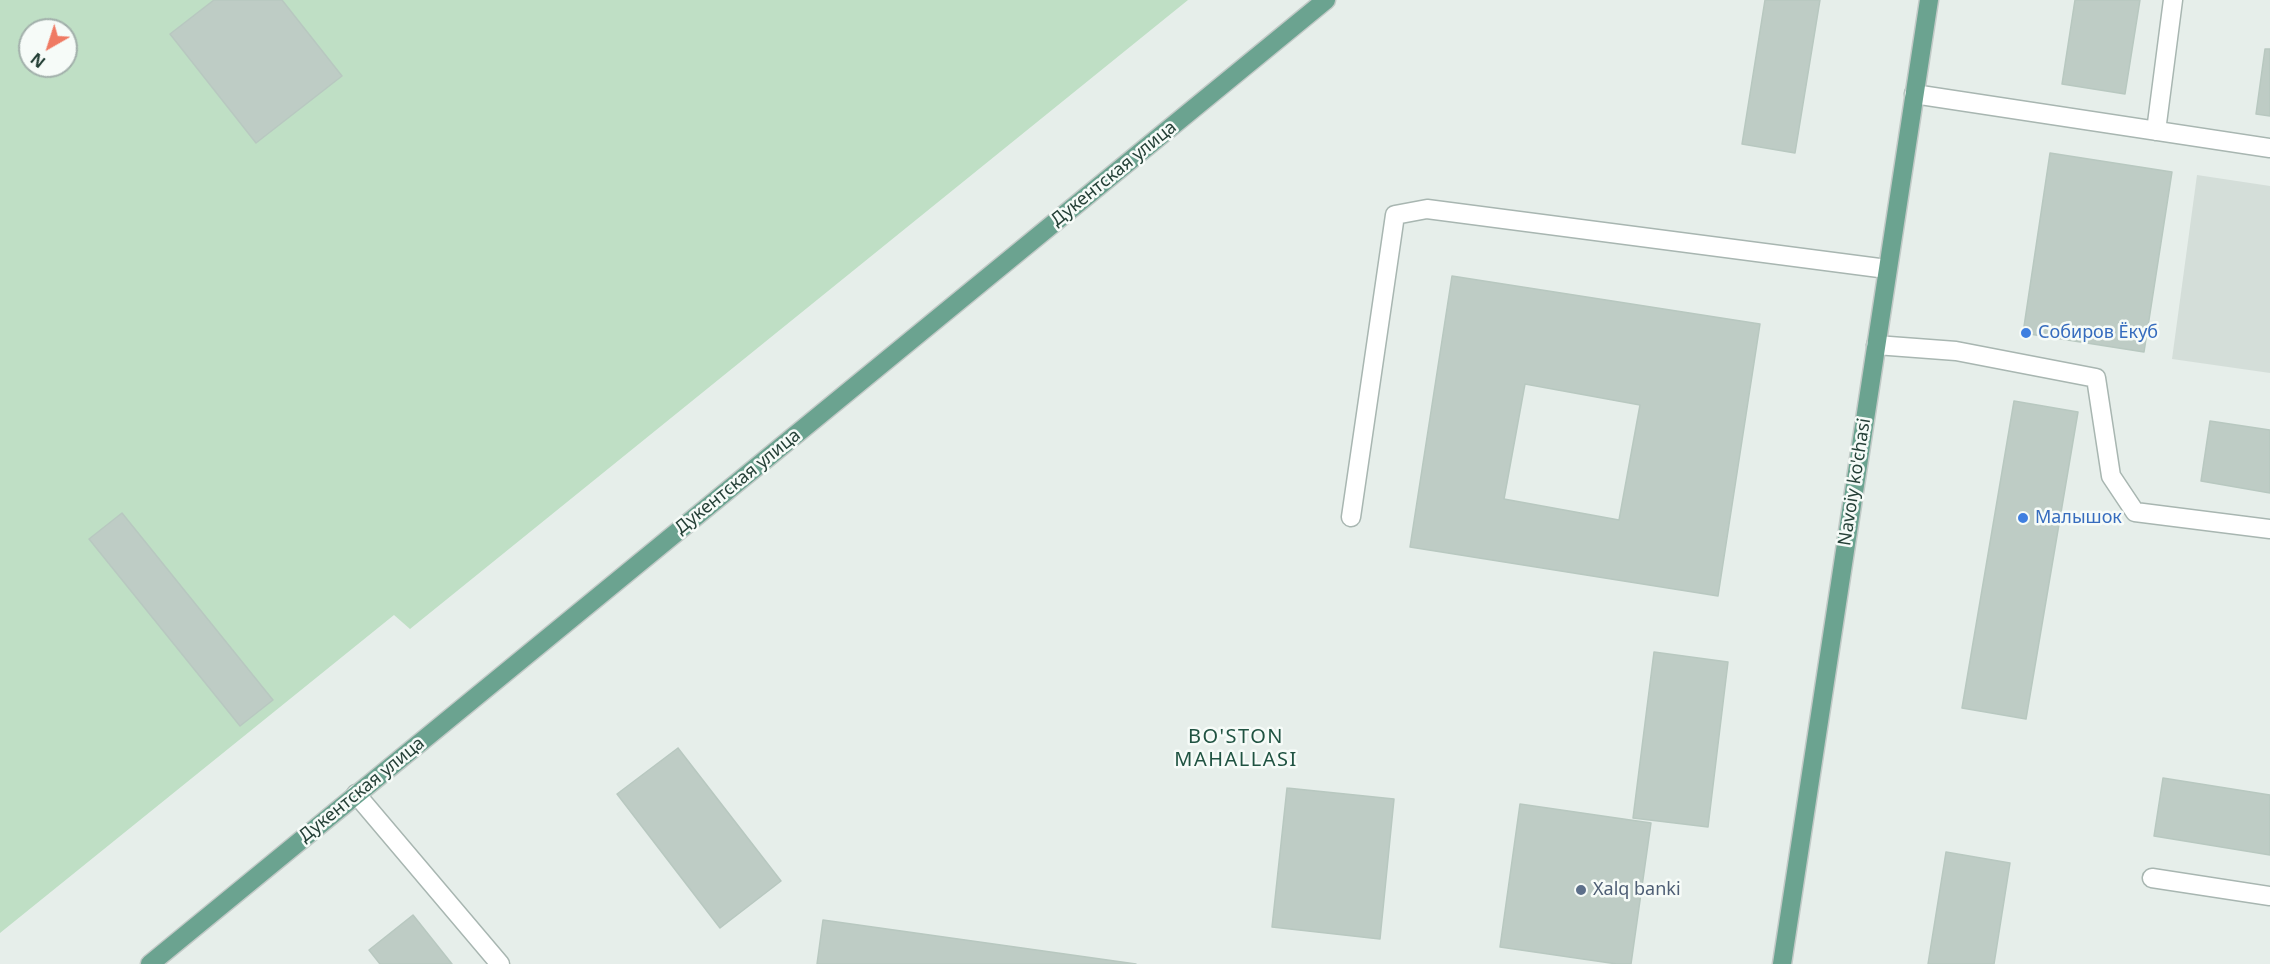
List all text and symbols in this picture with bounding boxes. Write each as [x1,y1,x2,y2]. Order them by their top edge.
north arrow [18,18,78,78]
text: N [26,48,50,73]
street label: Дукентская улица [1047,117,1181,231]
place label: Собиров Ёкуб [2038,322,2158,344]
marker: Собиров Ёкуб [2019,326,2033,340]
street label: Navoiy ko'chasi [1834,417,1876,547]
street label: Дукентская улица [671,425,805,539]
place label: Малышок [2035,507,2122,529]
marker: Малышок [2016,511,2030,525]
district label: BO'STON MAHALLASI [1174,725,1298,772]
street label: Дукентская улица [295,733,429,847]
place label: Xalq banki [1593,879,1681,901]
marker: Xalq banki [1574,883,1588,897]

